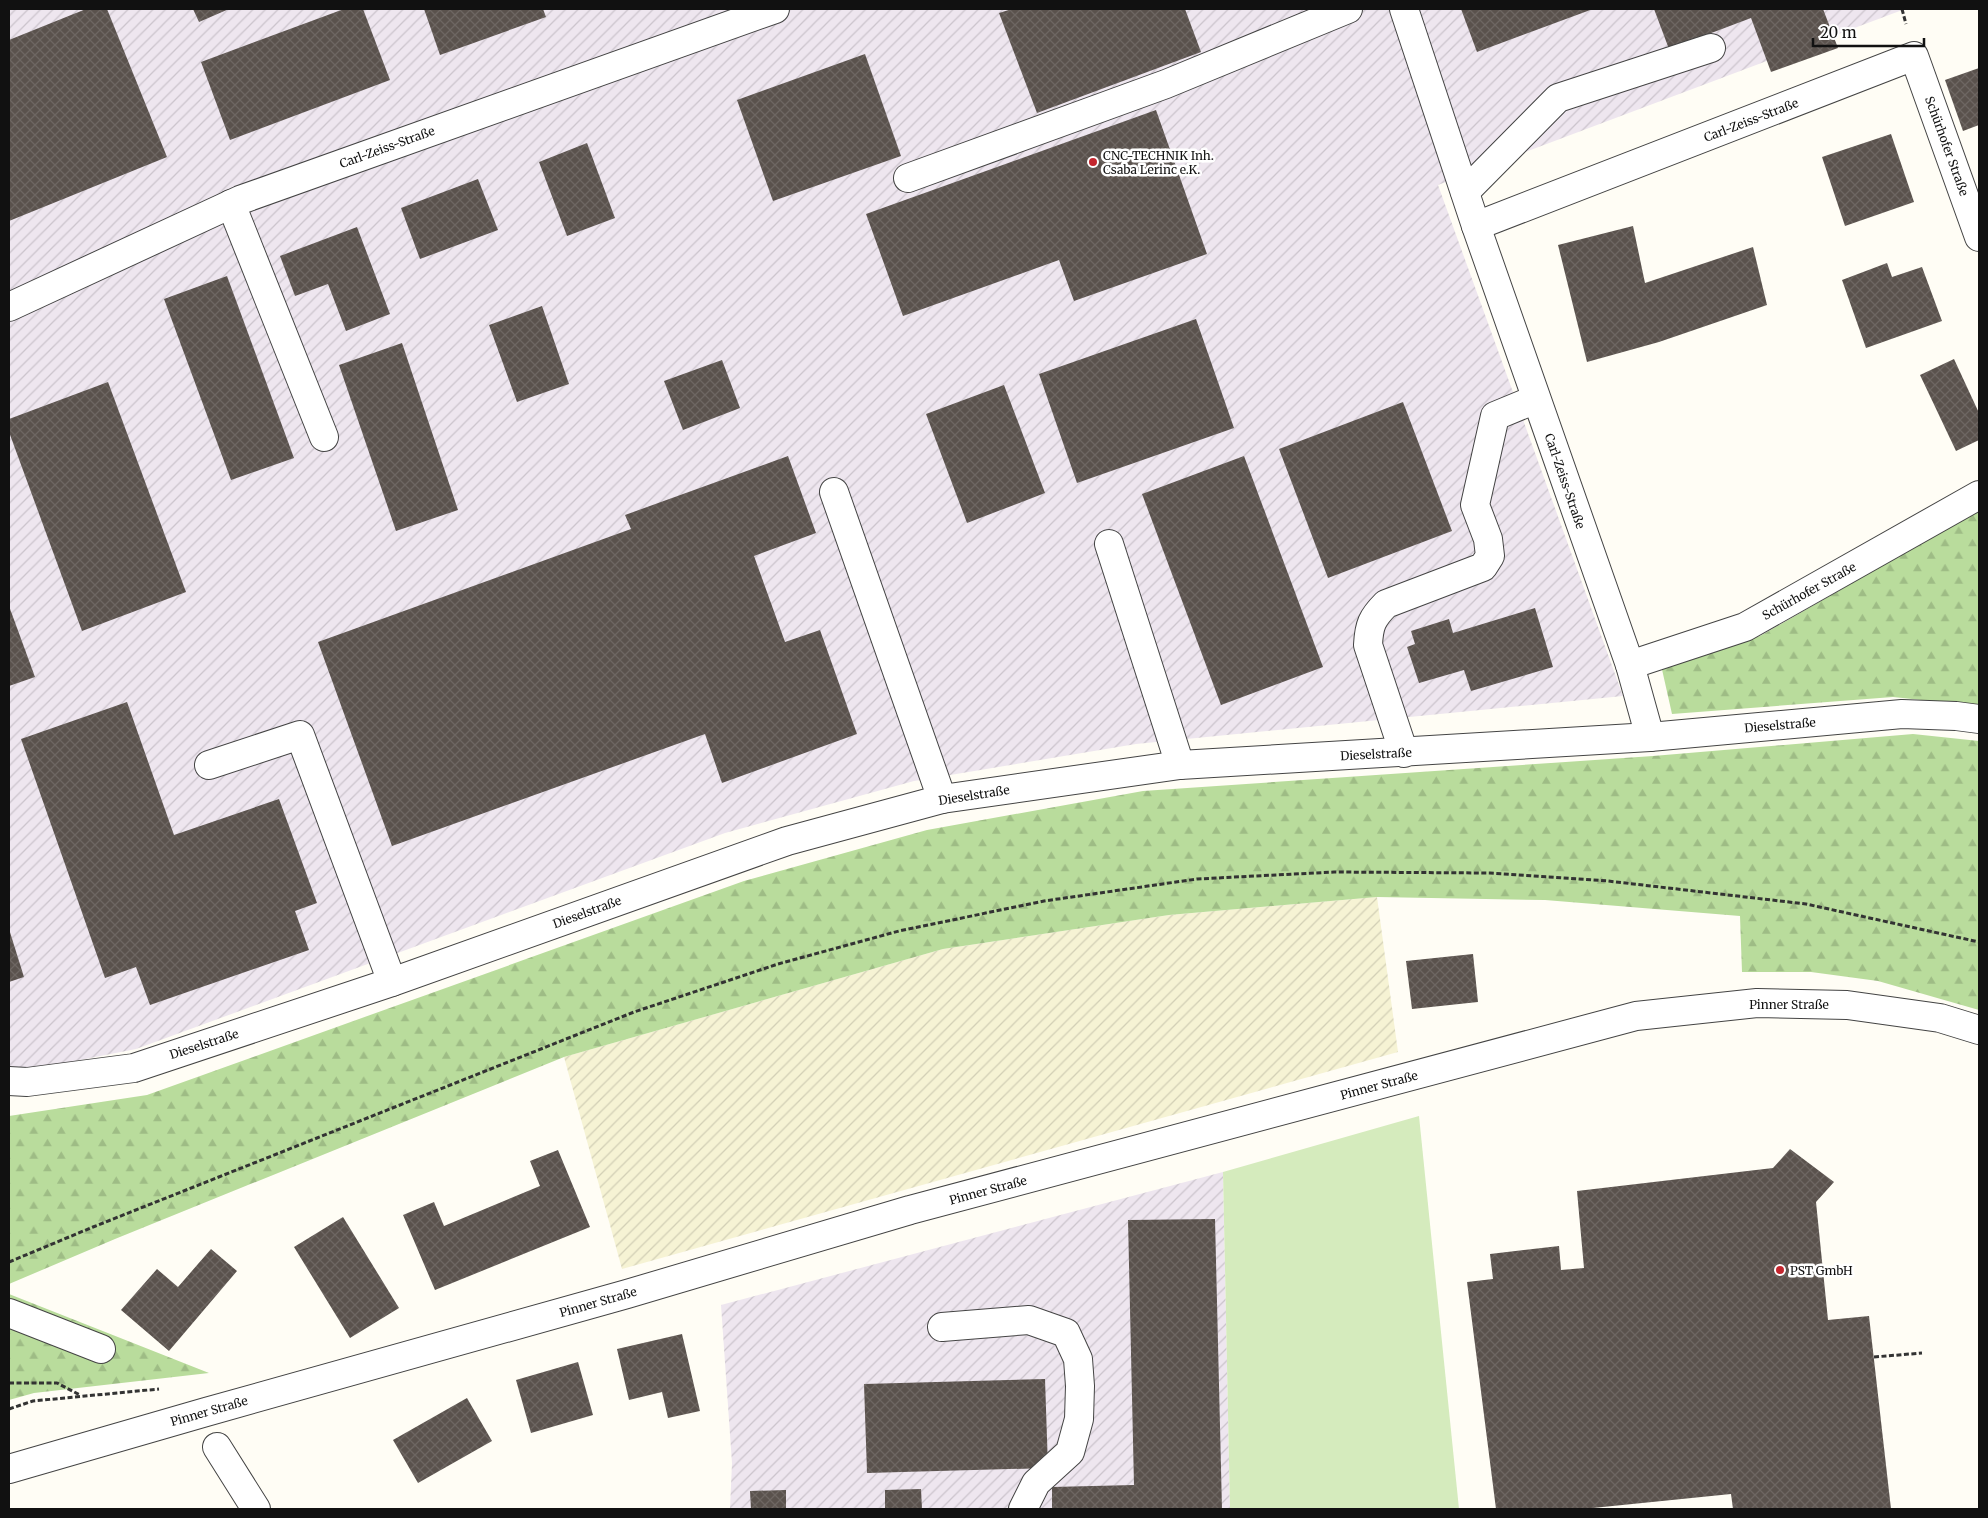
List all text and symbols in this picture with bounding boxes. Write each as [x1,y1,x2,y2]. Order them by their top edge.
scale bar [1813,15,1924,47]
text: 20 m [1820,23,1857,42]
street label: Schürhofer Straße [1922,94,1972,198]
street label: Carl-Zeiss-Straße [1702,95,1800,145]
street label: Carl-Zeiss-Straße [337,123,437,171]
place label: CNC-TECHNIK Inh. Csaba Lerinc e.K. [1103,148,1214,177]
marker: CNC-TECHNIK Inh. Csaba Lerinc e.K. [1087,156,1099,168]
street label: Carl-Zeiss-Straße [1542,431,1588,531]
street label: Schürhofer Straße [1760,559,1858,623]
street label: Dieselstraße [1744,714,1816,736]
street label: Dieselstraße [1340,745,1412,763]
street label: Dieselstraße [937,782,1011,808]
street label: Dieselstraße [551,893,623,931]
street label: Pinner Straße [1749,997,1829,1012]
street label: Dieselstraße [168,1026,240,1062]
street label: Pinner Straße [1339,1067,1419,1103]
street label: Pinner Straße [948,1172,1028,1208]
place label: PST GmbH [1790,1263,1853,1278]
marker: PST GmbH [1774,1264,1786,1276]
street label: Pinner Straße [558,1284,638,1320]
street label: Pinner Straße [169,1393,249,1429]

